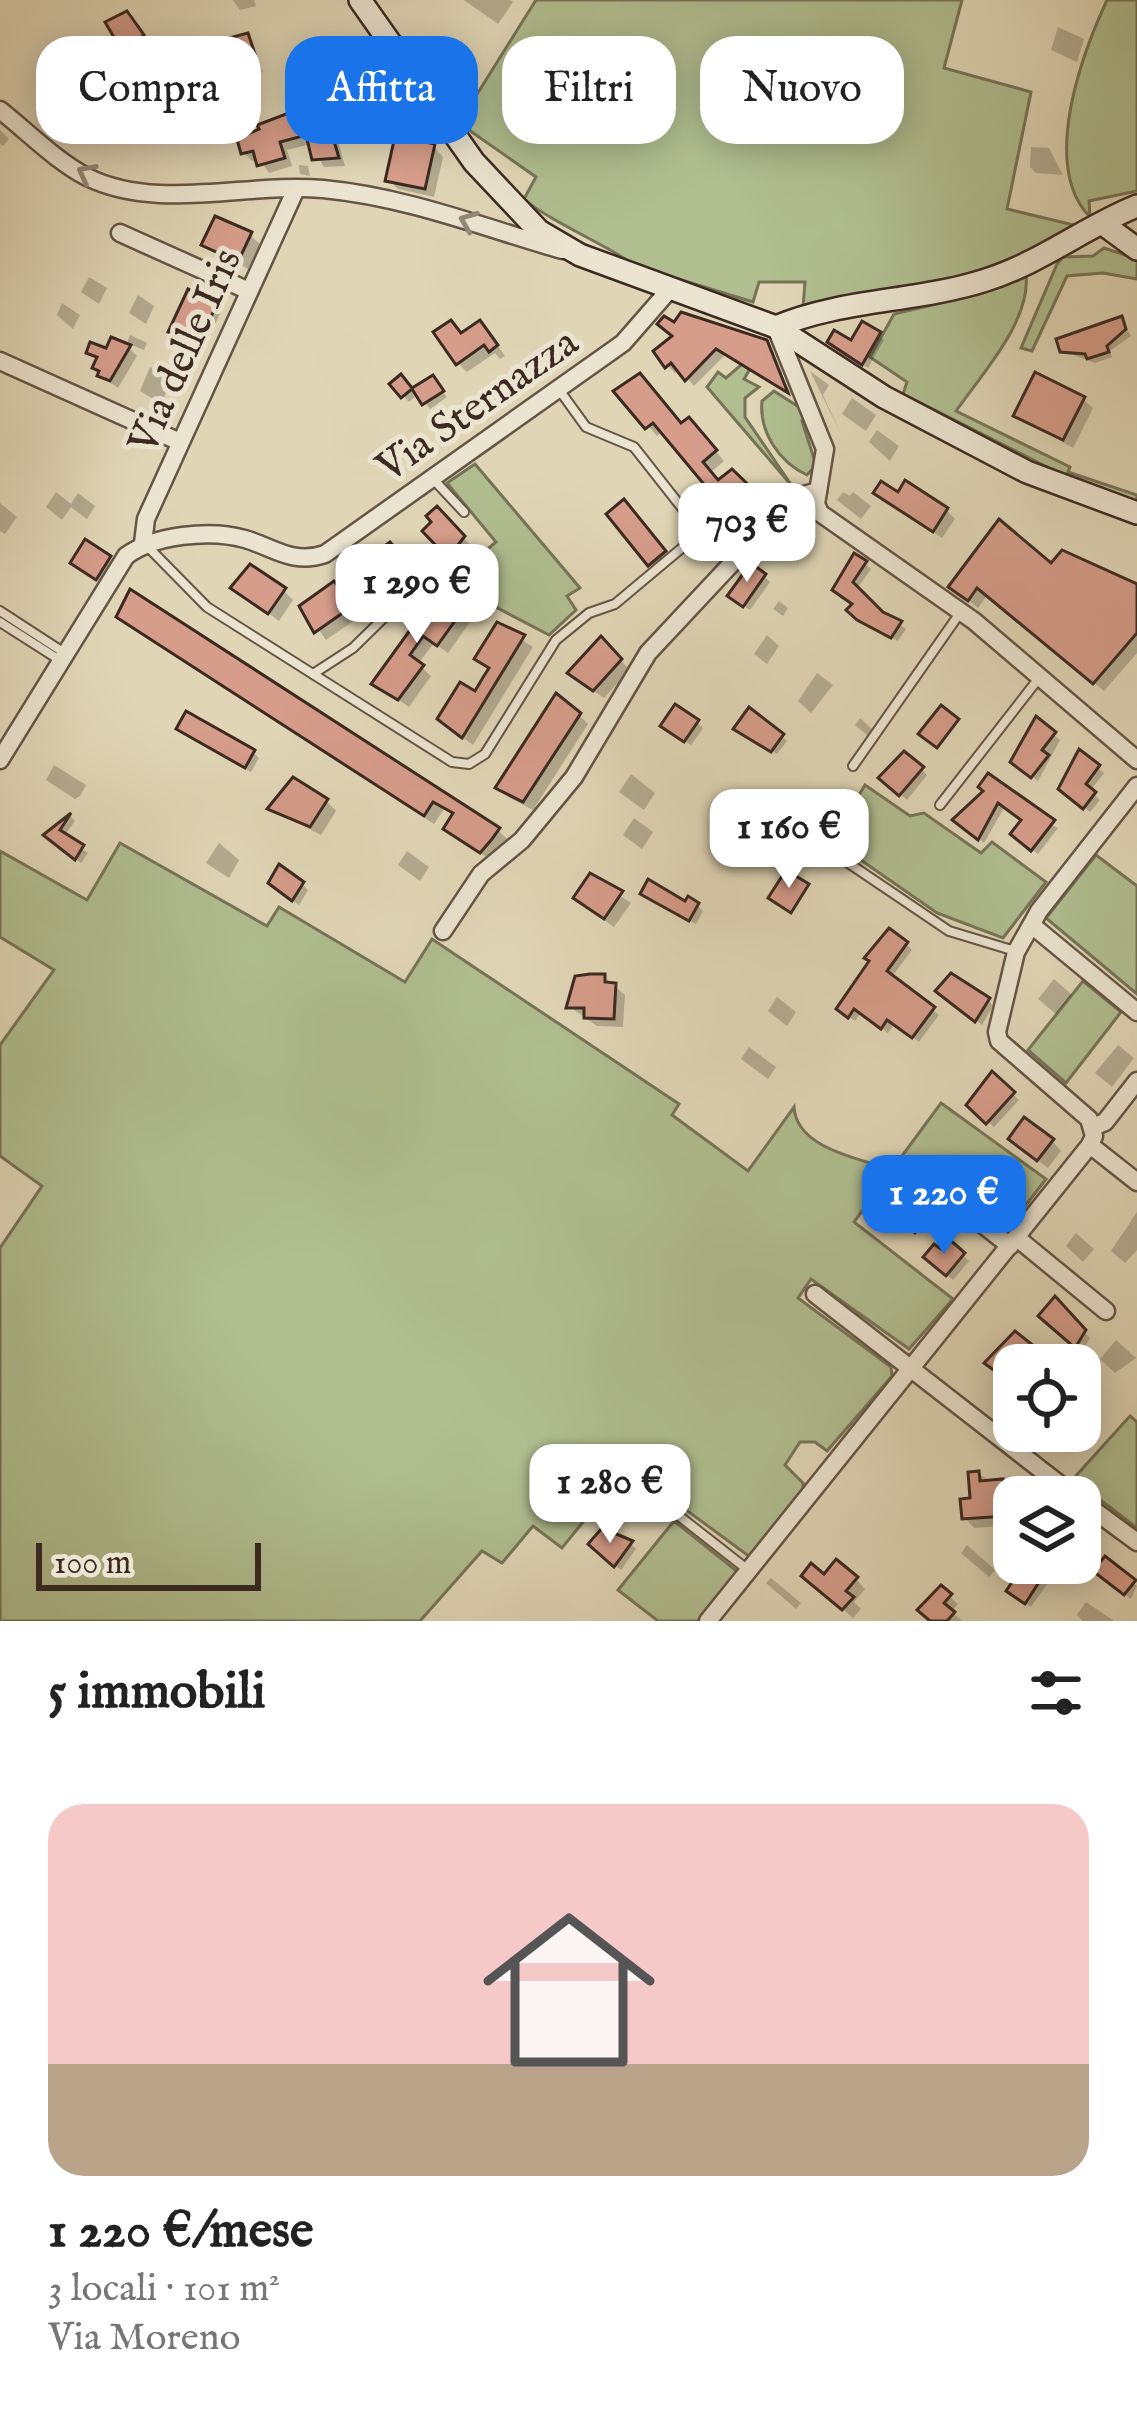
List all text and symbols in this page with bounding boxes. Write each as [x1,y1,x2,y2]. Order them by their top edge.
chip: Compra [36,36,261,144]
chip: Affitta [285,36,478,144]
chip: Filtri [502,36,676,144]
chip: Nuovo [700,36,904,144]
one-way arrow [77,164,99,187]
one-way arrow [459,211,480,235]
street label: Via delle Iris [117,241,255,463]
street label: Via Sternazza [366,317,590,495]
pin: 703 € [663,483,831,585]
text: 703 € [705,497,789,546]
pin: 1 290 € [306,544,528,646]
text: 1 290 € [363,558,471,607]
pin: 1 160 € [678,789,900,891]
text: 1 160 € [737,803,841,852]
pin: 1 220 € [833,1155,1055,1257]
text: 1 220 € [889,1169,999,1218]
map controls [993,1344,1101,1584]
button: locate [993,1344,1101,1452]
pin: 1 280 € [499,1444,721,1546]
text: 1 280 € [556,1458,664,1507]
button: layers [993,1476,1101,1584]
scale bar [36,1537,261,1590]
text: 100 m [54,1543,131,1585]
icon: filters [1023,1660,1089,1726]
text: 5 immobili [48,1661,266,1726]
icon: home [461,1882,677,2098]
text: 1 220 €/mese [48,2200,313,2265]
text: 3 locali · 101 m² [48,2265,280,2314]
text: Via Moreno [48,2314,241,2363]

